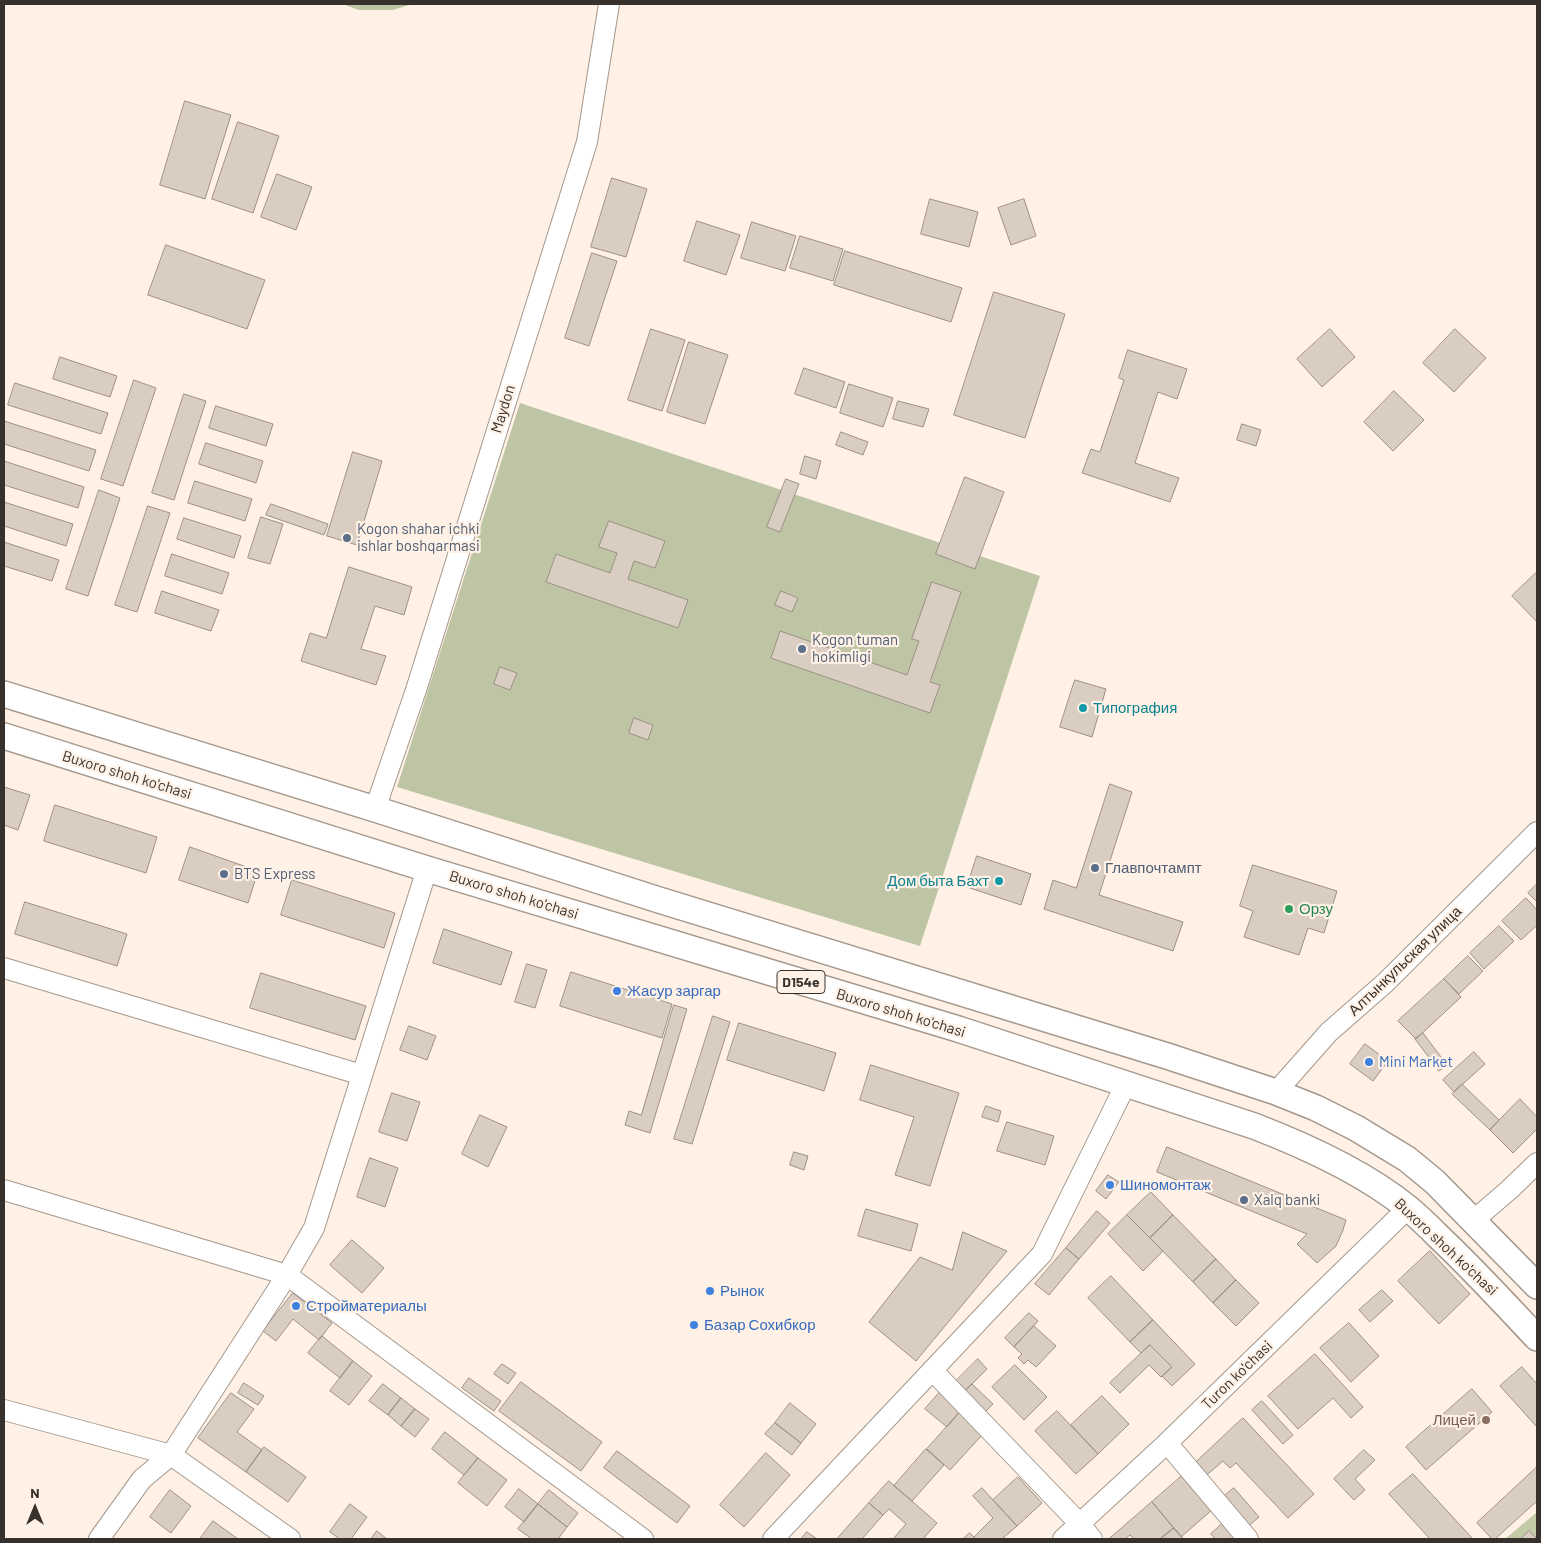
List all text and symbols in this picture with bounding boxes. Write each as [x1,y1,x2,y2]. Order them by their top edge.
street label: Maydon [487,383,519,435]
place label: Kogon shahar ichki ishlar boshqarmasi [357,520,480,555]
marker: Kogon shahar ichki ishlar boshqarmasi [341,532,353,544]
place label: Kogon tuman hokimligi [812,631,898,666]
marker: Kogon tuman hokimligi [796,643,808,655]
place label: Типография [1093,699,1177,717]
marker: Типография [1077,702,1089,714]
street label: Buxoro shoh ko'chasi [60,747,194,803]
place label: Главпочтампт [1105,859,1202,877]
marker: Главпочтампт [1089,862,1101,874]
place label: BTS Express [234,865,316,883]
street label: Buxoro shoh ko'chasi [447,867,581,923]
marker: BTS Express [218,868,230,880]
place label: Дом быта Бахт [887,872,989,890]
marker: Дом быта Бахт [993,875,1005,887]
place label: Орзу [1299,900,1333,918]
street label: Алтынкульская улица [1345,902,1465,1020]
marker: Орзу [1283,903,1295,915]
road number: D154e [777,970,825,994]
place label: Жасур заргар [627,982,721,1000]
marker: Жасур заргар [611,985,623,997]
street label: Buxoro shoh ko'chasi [834,985,968,1041]
place label: Mini Market [1379,1053,1453,1071]
marker: Mini Market [1363,1056,1375,1068]
place label: Шиномонтаж [1120,1176,1211,1194]
marker: Шиномонтаж [1104,1179,1116,1191]
place label: Xalq banki [1254,1191,1320,1209]
marker: Xalq banki [1238,1194,1250,1206]
street label: Buxoro shoh ko'chasi [1391,1195,1501,1299]
place label: Рынок [720,1282,764,1300]
marker: Рынок [704,1285,716,1297]
place label: Стройматериалы [306,1297,427,1315]
marker: Стройматериалы [290,1300,302,1312]
place label: Базар Сохибкор [704,1316,815,1334]
marker: Базар Сохибкор [688,1319,700,1331]
street label: Turon ko'chasi [1198,1337,1276,1413]
place label: Лицей [1433,1411,1476,1429]
marker: Лицей [1480,1414,1492,1426]
north arrow [10,1483,60,1533]
text: N [30,1484,40,1501]

